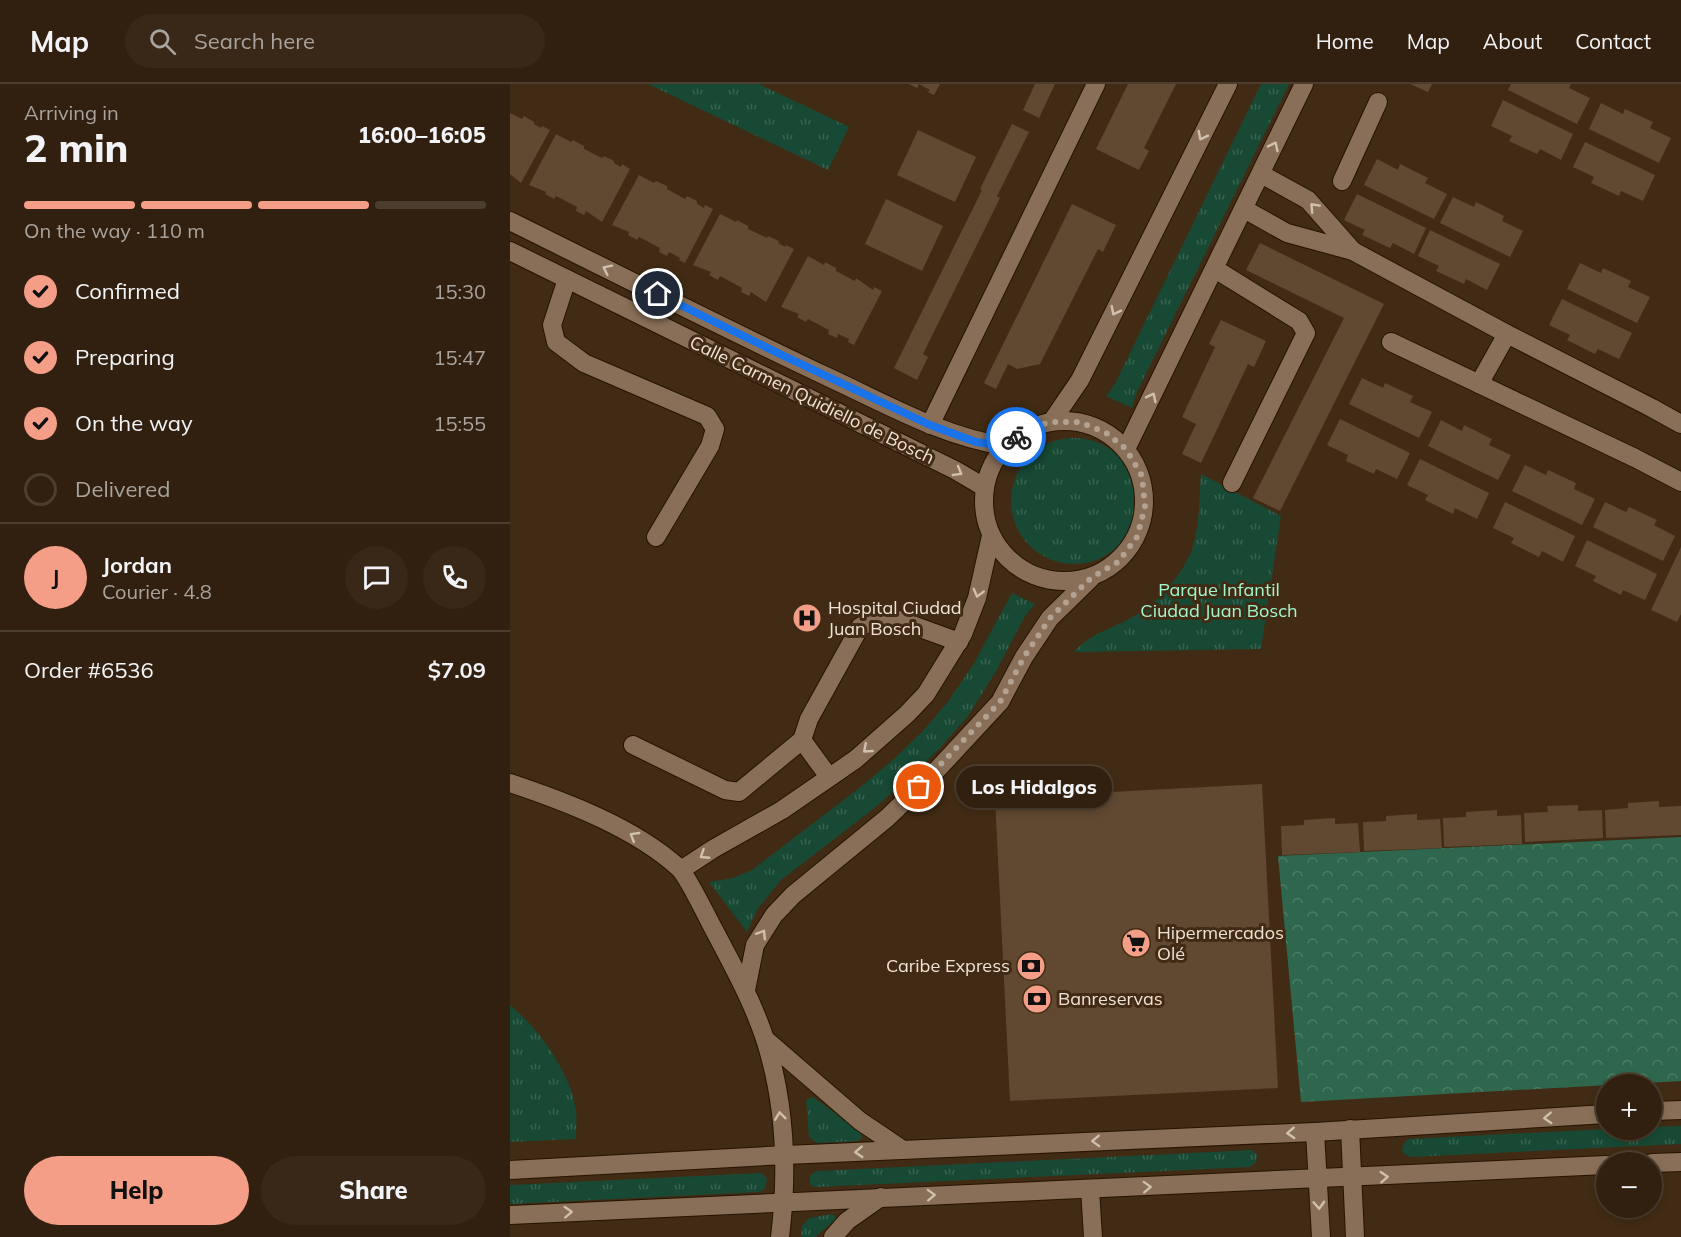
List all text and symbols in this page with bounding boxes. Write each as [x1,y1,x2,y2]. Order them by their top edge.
search box [125,14,545,68]
text: Map [30,24,89,59]
icon: search [146,25,179,58]
text: Search here [194,27,315,55]
text: Home [1316,28,1374,54]
text: Map [1407,28,1450,54]
text: About [1483,28,1542,54]
text: Contact [1575,28,1651,54]
text: Arriving in [24,100,119,125]
text: 16:00–16:05 [358,121,486,149]
text: 2 min [24,123,129,172]
one-way arrow [1197,130,1209,141]
one-way arrow [1267,141,1279,152]
one-way arrow [1310,204,1321,214]
text: On the way · 110 m [24,218,205,243]
one-way arrow [603,265,614,276]
pin [632,268,683,319]
icon: check [24,275,57,308]
text: Confirmed [75,277,180,305]
icon: home [641,277,674,310]
text: 15:30 [433,279,486,304]
one-way arrow [1110,304,1122,315]
street label: Calle Carmen Quidiello de Bosch [686,330,938,469]
icon: check [24,341,57,374]
text: Preparing [75,343,175,371]
text: 15:47 [433,345,486,370]
one-way arrow [1145,392,1156,403]
icon: check [24,407,57,440]
courier [986,407,1046,467]
text: On the way [75,409,193,437]
text: 15:55 [433,411,486,436]
icon: bike [1000,421,1033,454]
one-way arrow [952,465,962,476]
text: Delivered [75,475,170,503]
button: chat [345,546,408,609]
button: phone [423,546,486,609]
text: Jordan [102,551,172,579]
text: J [52,563,59,591]
park label: Parque Infantil Ciudad Juan Bosch [1140,578,1298,622]
text: Courier · 4.8 [102,579,212,604]
one-way arrow [973,588,985,598]
place label: Hospital Ciudad Juan Bosch [828,596,962,640]
hospital icon: Hospital Ciudad Juan Bosch [791,602,823,634]
text: Order #6536 [24,656,154,684]
text: $7.09 [428,656,486,684]
one-way arrow [863,742,874,753]
pin [893,761,944,812]
callout: Los Hidalgos [955,766,1111,808]
icon: bag [902,770,935,803]
text: Los Hidalgos [971,774,1097,799]
one-way arrow [630,832,640,844]
one-way arrow [699,848,710,859]
place label: Hipermercados Olé [1157,921,1284,965]
supermarket icon: Hipermercados Olé [1120,927,1152,959]
one-way arrow [755,930,766,941]
bank icon: Caribe Express [1015,950,1047,982]
place label: Caribe Express [886,954,1010,977]
bank icon: Banreservas [1021,983,1053,1015]
place label: Banreservas [1058,987,1163,1010]
map controls [1596,1074,1662,1218]
button: + [1596,1074,1662,1140]
one-way arrow [774,1111,787,1121]
one-way arrow [1544,1111,1553,1124]
one-way arrow [1286,1126,1295,1139]
one-way arrow [1091,1135,1100,1148]
one-way arrow [854,1145,863,1158]
button: − [1596,1152,1662,1218]
button: Help [24,1156,249,1225]
button: Share [261,1156,486,1225]
one-way arrow [1379,1170,1388,1183]
one-way arrow [1142,1180,1151,1193]
one-way arrow [927,1189,936,1201]
one-way arrow [1313,1201,1326,1210]
one-way arrow [564,1206,573,1219]

